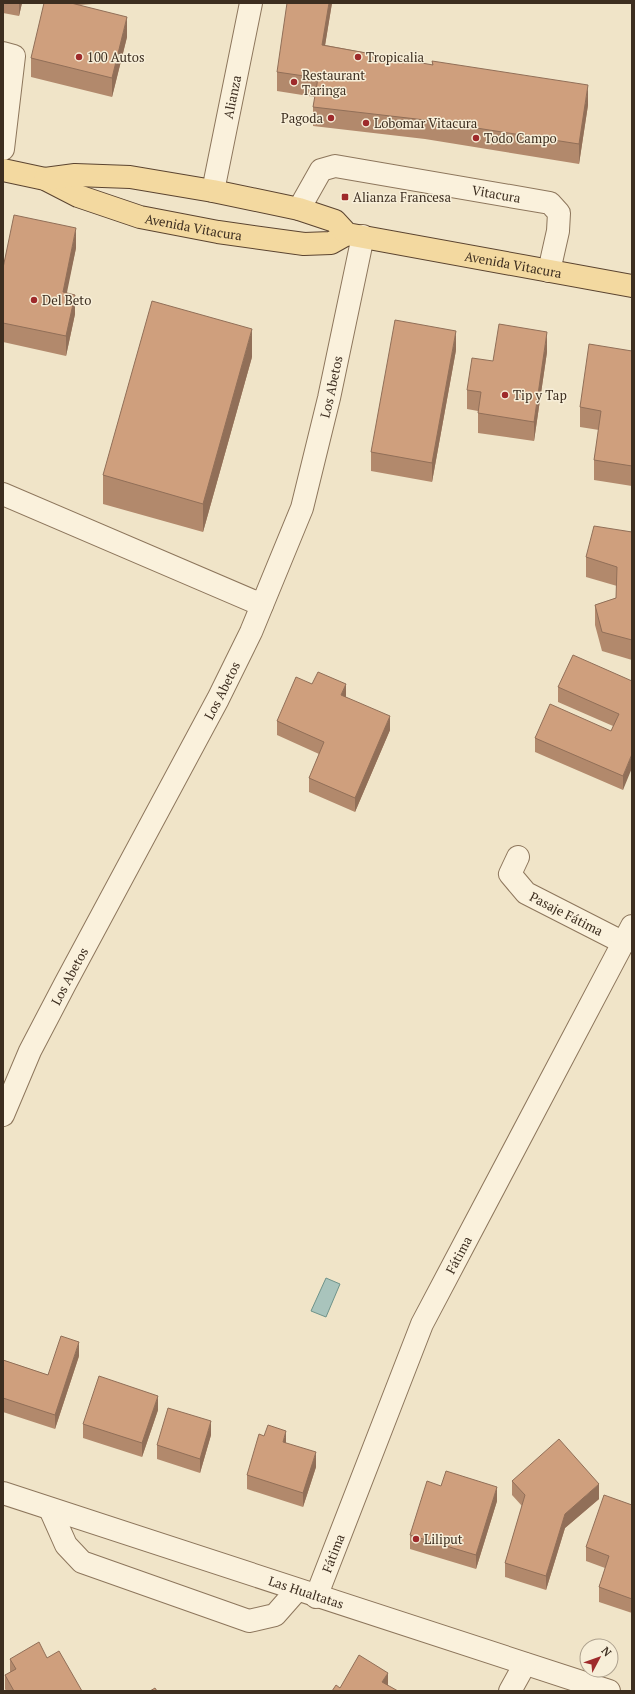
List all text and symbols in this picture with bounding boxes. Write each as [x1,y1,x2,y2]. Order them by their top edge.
place label: 100 Autos [87,48,145,66]
place label: Tropicalia [366,48,425,66]
marker: 100 Autos [74,52,84,62]
marker: Tropicalia [353,52,363,62]
place label: Restaurant Taringa [302,66,365,99]
street label: Alianza [219,73,245,120]
marker: Restaurant Taringa [289,77,299,87]
place label: Pagoda [281,109,323,127]
marker: Pagoda [326,113,336,123]
place label: Lobomar Vitacura [374,114,478,132]
marker: Lobomar Vitacura [361,118,371,128]
place label: Todo Campo [484,129,557,147]
marker: Todo Campo [471,133,481,143]
street label: Vitacura [470,181,523,207]
place label: Alianza Francesa [353,188,451,206]
marker: Alianza Francesa [340,192,350,202]
street label: Avenida Vitacura [143,209,244,244]
street label: Avenida Vitacura [463,247,564,282]
place label: Del Beto [42,291,91,309]
marker: Del Beto [29,295,39,305]
street label: Los Abetos [315,354,347,420]
place label: Tip y Tap [513,386,567,404]
marker: Tip y Tap [500,390,510,400]
street label: Los Abetos [200,658,244,723]
street label: Pasaje Fátima [527,887,607,940]
street label: Los Abetos [47,944,92,1008]
street label: Fátima [441,1233,476,1277]
place label: Liliput [424,1530,463,1548]
street label: Fátima [317,1531,349,1575]
marker: Liliput [411,1534,421,1544]
street label: Las Hualtatas [266,1571,346,1613]
north arrow [579,1638,619,1678]
text: N [599,1644,615,1660]

